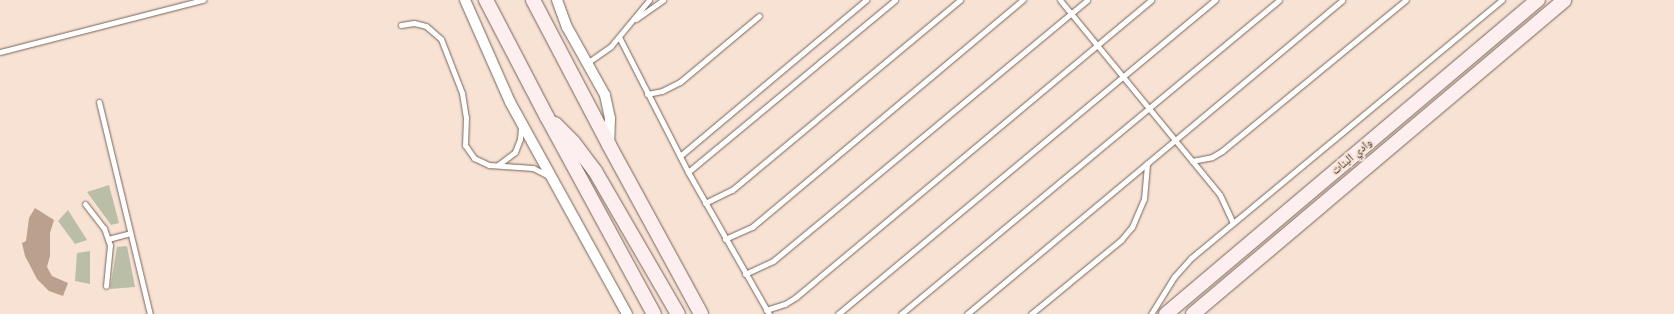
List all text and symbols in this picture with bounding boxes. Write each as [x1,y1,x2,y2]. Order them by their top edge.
street label: وادي البنات [1329,136,1375,178]

